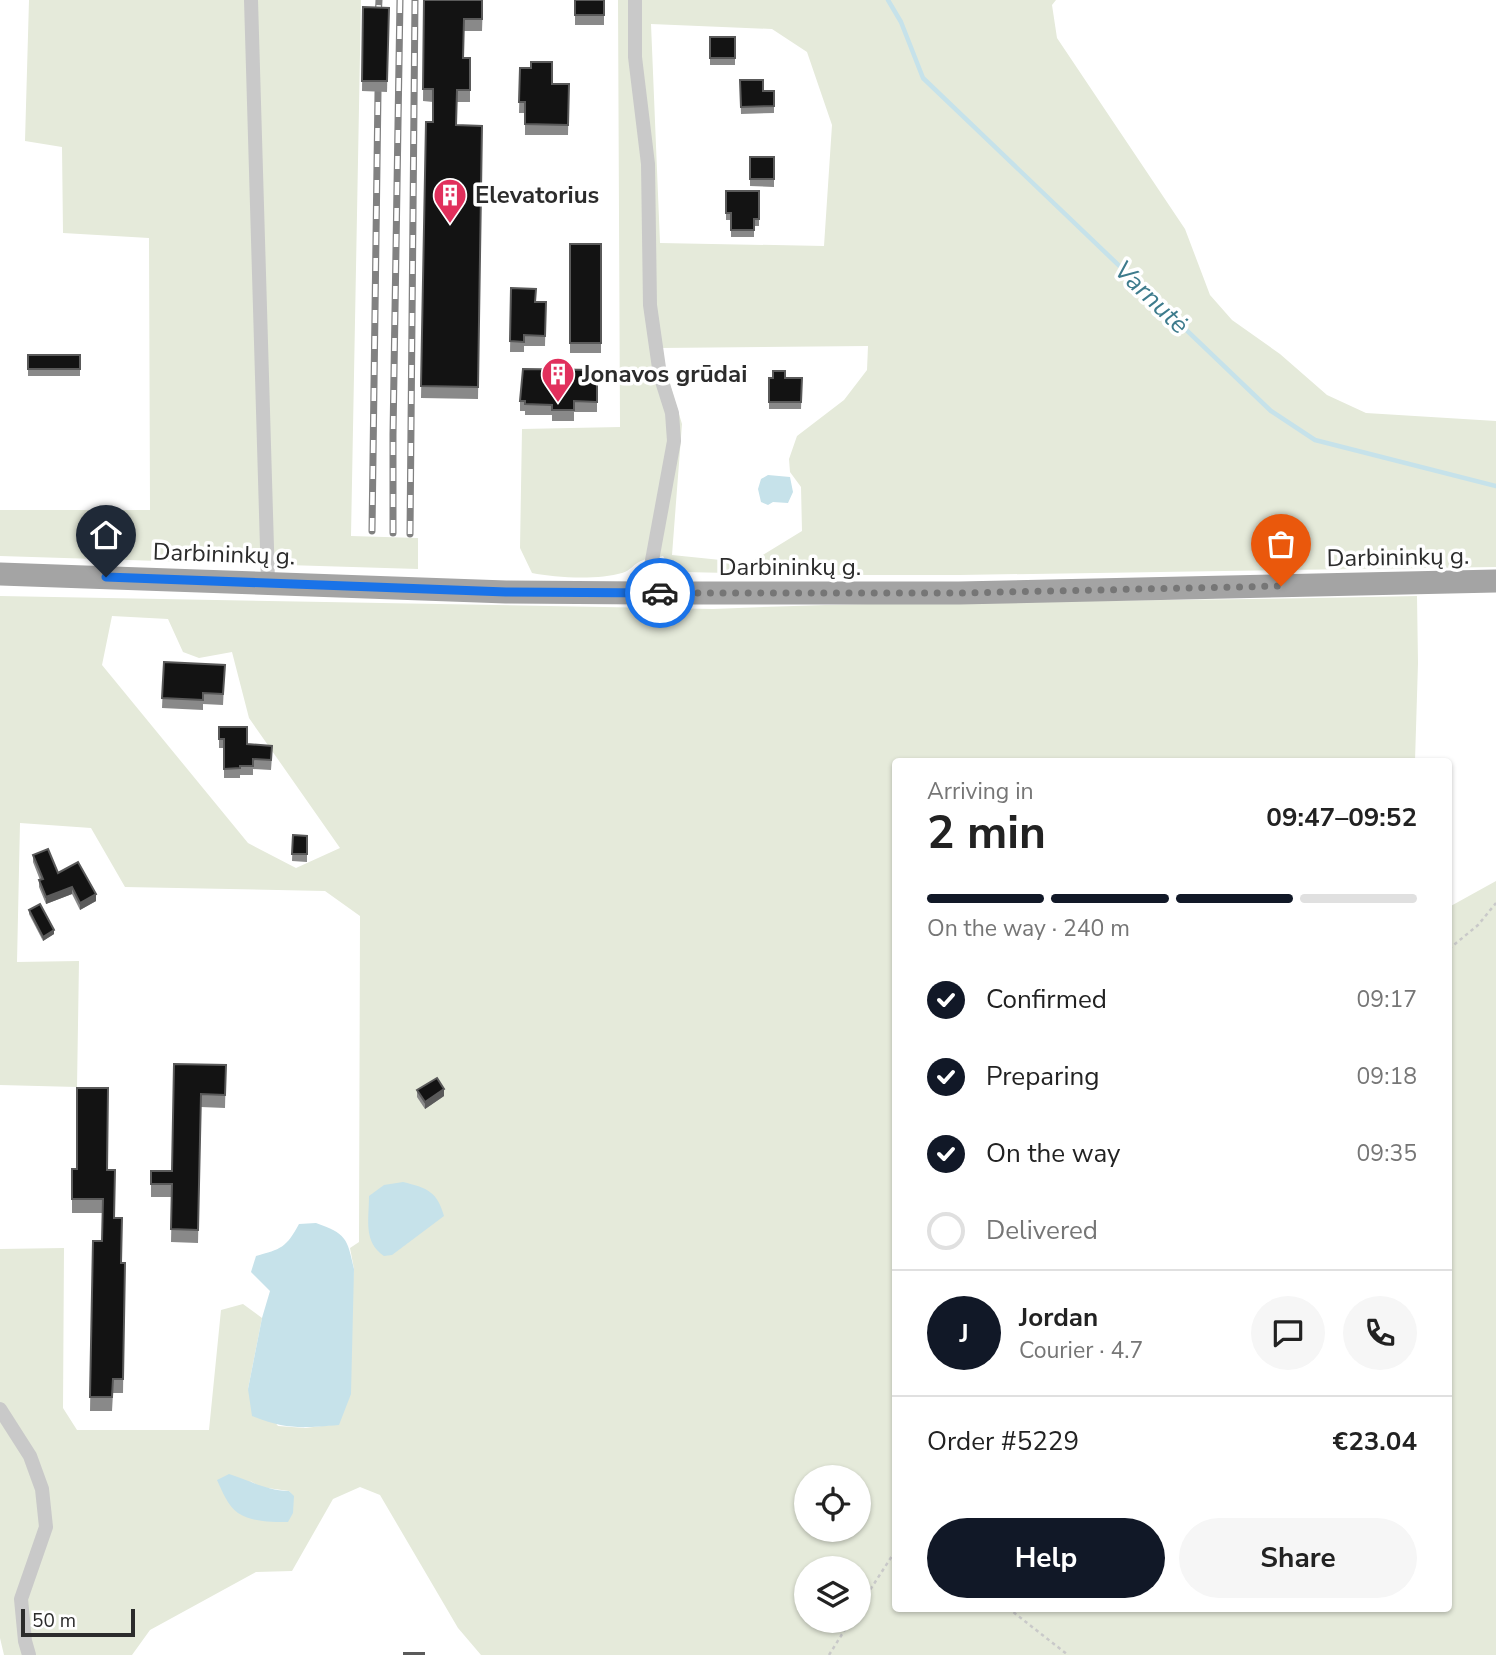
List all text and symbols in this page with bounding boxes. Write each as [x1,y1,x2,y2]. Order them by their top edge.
building icon: Elevatorius [431,176,469,225]
place label: Elevatorius [475,179,599,211]
water label: Varnutė [1107,253,1197,342]
building icon: Jonavos grūdai [539,355,577,404]
place label: Jonavos grūdai [581,358,747,390]
pin [76,505,136,577]
pin [1251,514,1311,586]
icon: home [87,516,125,554]
icon: bag [1262,525,1300,563]
street label: Darbininkų g. [152,536,296,572]
street label: Darbininkų g. [1326,540,1470,574]
street label: Darbininkų g. [719,551,861,583]
courier [625,558,695,628]
icon: car [641,574,679,612]
text: Arriving in [927,776,1034,807]
text: 09:47–09:52 [1266,800,1417,835]
text: 2 min [927,801,1046,864]
text: On the way · 240 m [927,913,1130,944]
icon: check [927,981,965,1019]
text: Confirmed [986,982,1107,1017]
text: 09:17 [1357,984,1417,1015]
icon: check [927,1058,965,1096]
text: Preparing [986,1059,1099,1094]
text: 09:18 [1357,1061,1417,1092]
icon: check [927,1135,965,1173]
text: On the way [986,1136,1120,1171]
text: 09:35 [1357,1138,1417,1169]
text: Delivered [986,1213,1098,1248]
button: chat [1251,1296,1325,1370]
button: phone [1343,1296,1417,1370]
text: Jordan [1019,1300,1098,1335]
text: J [959,1316,969,1351]
text: Courier · 4.7 [1019,1335,1143,1366]
text: Order #5229 [927,1424,1079,1459]
text: €23.04 [1333,1424,1417,1459]
map controls [794,1465,871,1633]
button: locate [794,1465,871,1542]
button: Help [927,1518,1165,1598]
button: Share [1179,1518,1417,1598]
button: layers [794,1556,871,1633]
scale bar [21,1606,135,1638]
text: 50 m [32,1608,76,1634]

